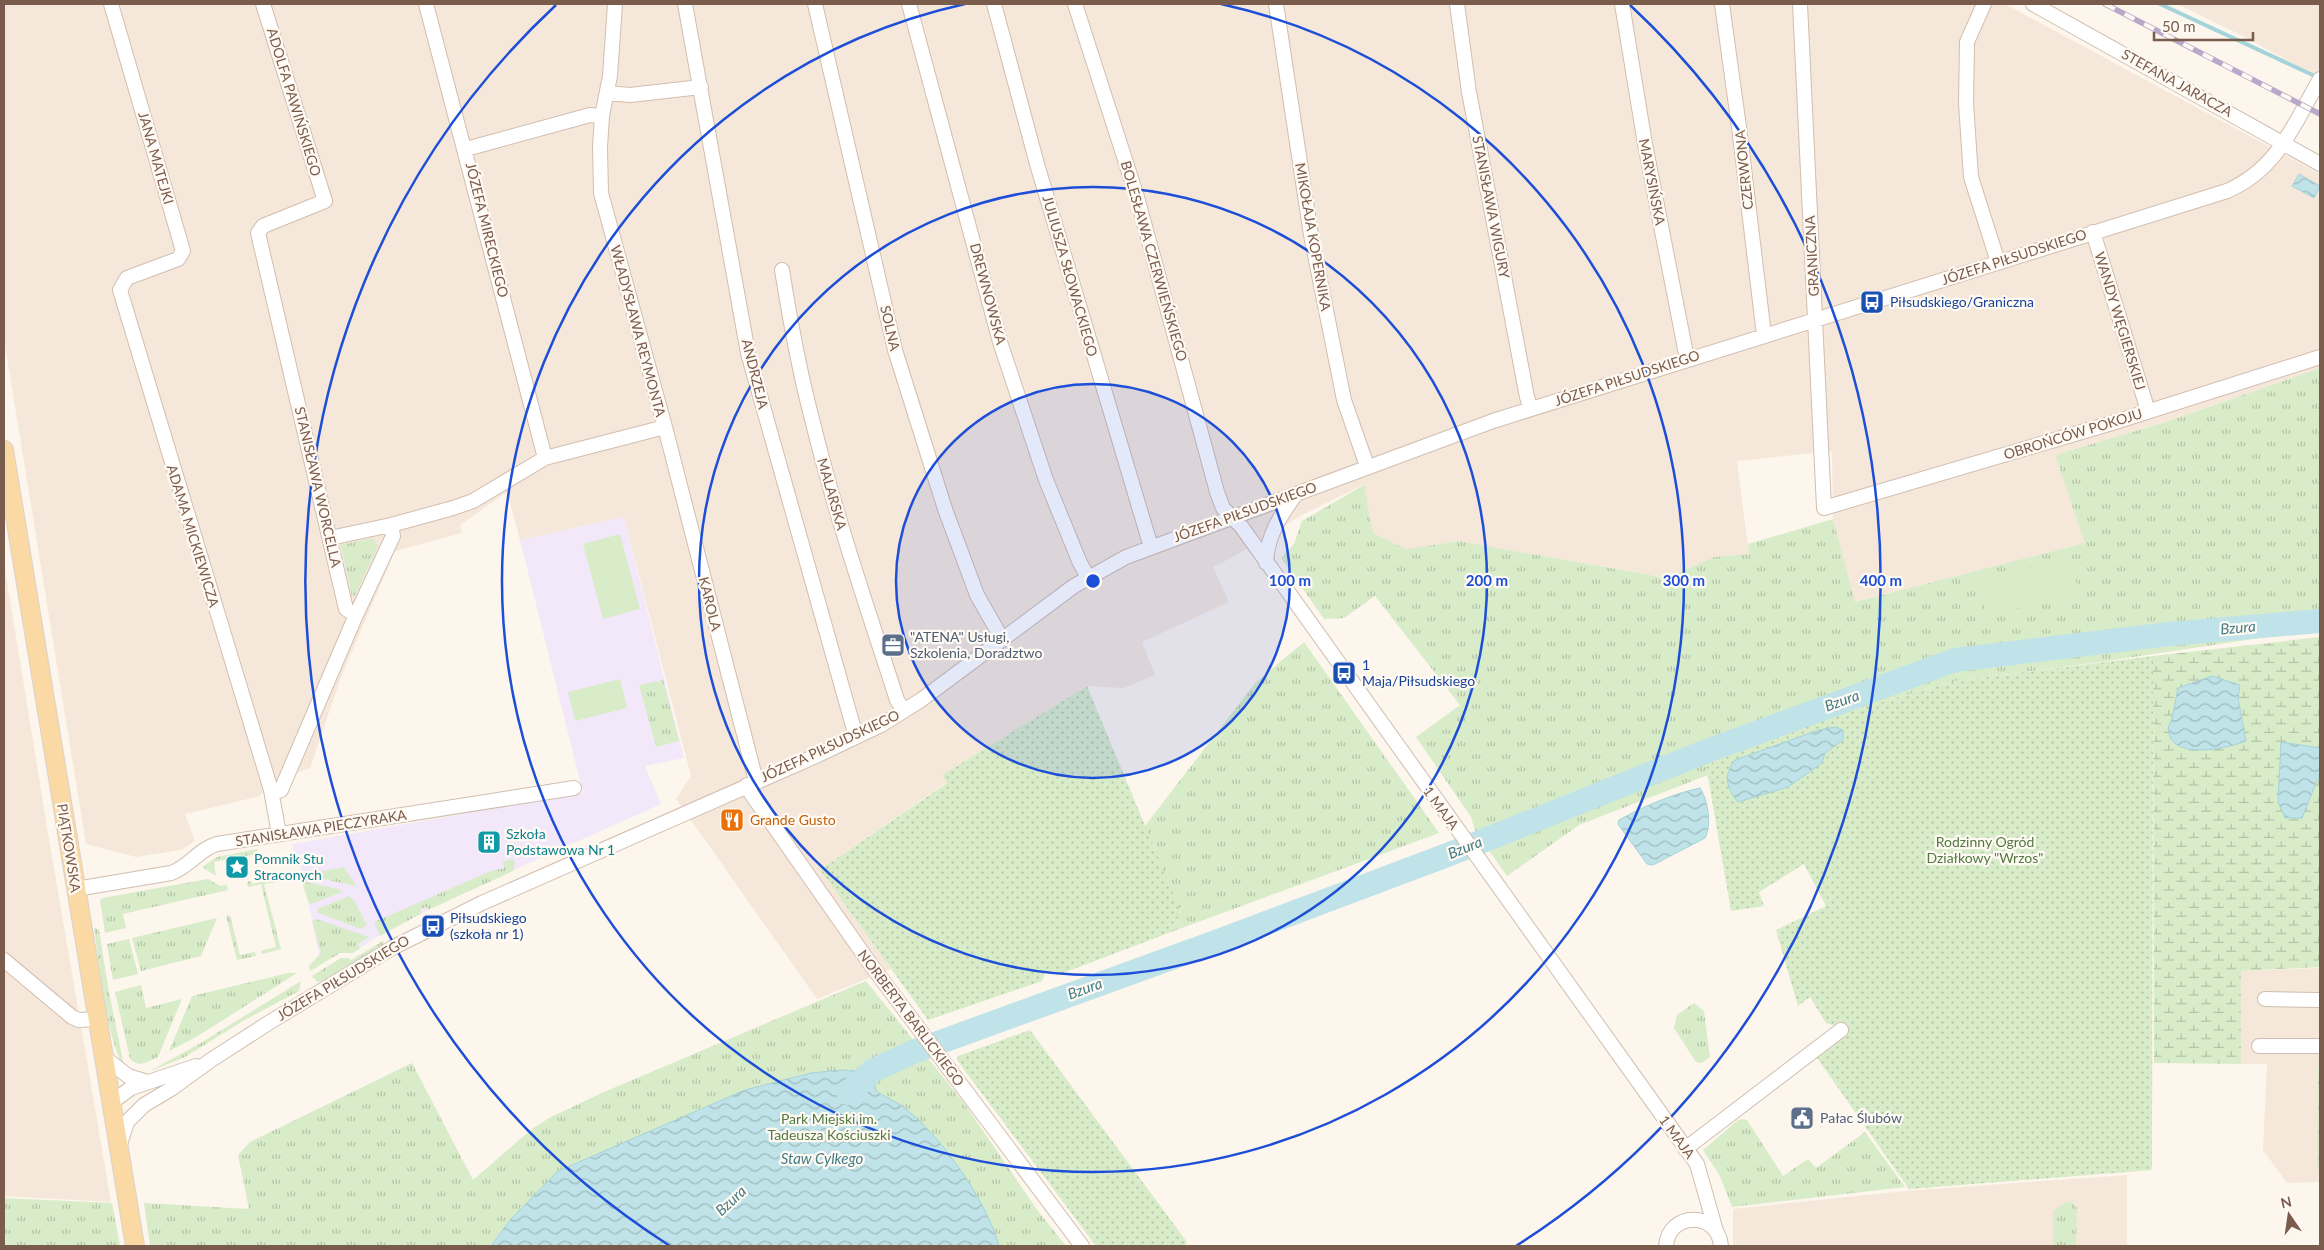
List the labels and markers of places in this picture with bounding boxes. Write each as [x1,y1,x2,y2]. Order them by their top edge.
bus stop icon: Piłsudskiego/Graniczna [1859,289,1885,315]
place label: Piłsudskiego/Graniczna [1890,293,2034,310]
centre of rings [1084,572,1102,590]
place label: "ATENA" Usługi, Szkolenia, Doradztwo [910,628,1042,661]
office icon: "ATENA" Usługi, Szkolenia, Doradztwo [880,632,906,658]
place label: 1 Maja/Piłsudskiego [1362,656,1475,689]
bus stop icon: 1 Maja/Piłsudskiego [1331,660,1357,686]
restaurant icon: Grande Gusto [719,807,745,833]
place label: Grande Gusto [750,811,836,828]
place label: Szkoła Podstawowa Nr 1 [506,825,615,858]
building icon: Szkoła Podstawowa Nr 1 [476,829,502,855]
place label: Pomnik Stu Straconych [254,850,323,883]
place icon: Pomnik Stu Straconych [224,854,250,880]
place label: Piłsudskiego (szkoła nr 1) [450,909,527,942]
bus stop icon: Piłsudskiego (szkoła nr 1) [420,913,446,939]
public building icon: Pałac Ślubów [1789,1105,1815,1131]
place label: Pałac Ślubów [1820,1109,1902,1126]

